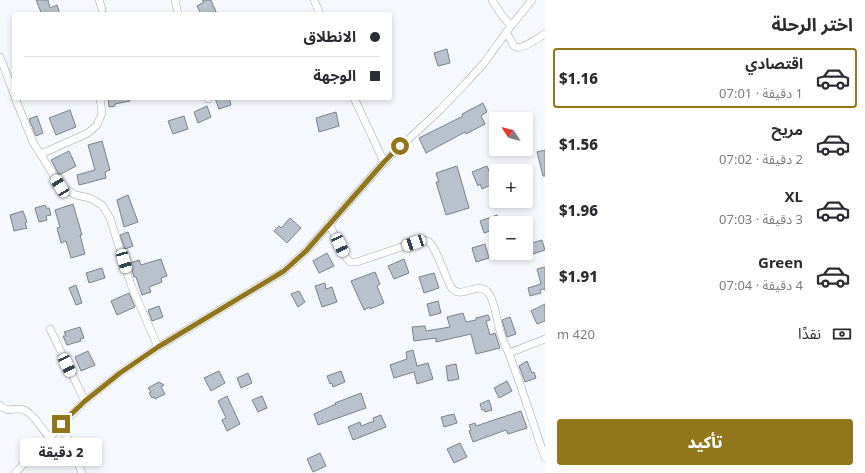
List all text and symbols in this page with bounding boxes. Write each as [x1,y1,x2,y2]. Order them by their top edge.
text: اختر الرحلة [771,12,853,36]
text: الانطلاق [304,26,356,46]
text: اقتصادي [745,53,803,73]
icon: car [815,60,851,96]
text: الوجهة [313,65,356,85]
text: $1.16 [559,68,598,88]
text: 1 دقيقة · 07:01 [719,84,803,102]
north arrow [489,112,533,156]
map controls [489,112,533,260]
text: مريح [771,119,803,139]
icon: car [815,126,851,162]
text: $1.56 [559,134,598,154]
route start [391,137,409,155]
text: 2 دقيقة · 07:02 [719,150,803,168]
button: + [489,164,533,208]
car [49,173,71,199]
text: XL [785,186,803,206]
icon: car [815,192,851,228]
text: $1.96 [559,200,598,220]
text: 3 دقيقة · 07:03 [719,210,803,228]
button: − [489,216,533,260]
car [329,232,351,258]
car [401,233,427,253]
car [115,248,133,274]
text: Green [758,252,803,272]
icon: car [815,258,851,294]
text: $1.91 [559,266,598,286]
text: 4 دقيقة · 07:04 [719,276,803,294]
text: نقدًا [798,323,821,343]
icon: cash [831,323,853,345]
text: 420 m [557,325,595,343]
car [56,352,78,378]
route end [52,415,70,433]
button: تأكيد [557,419,853,465]
callout: 2 دقيقة [20,438,102,466]
text: 2 دقيقة [39,443,83,461]

